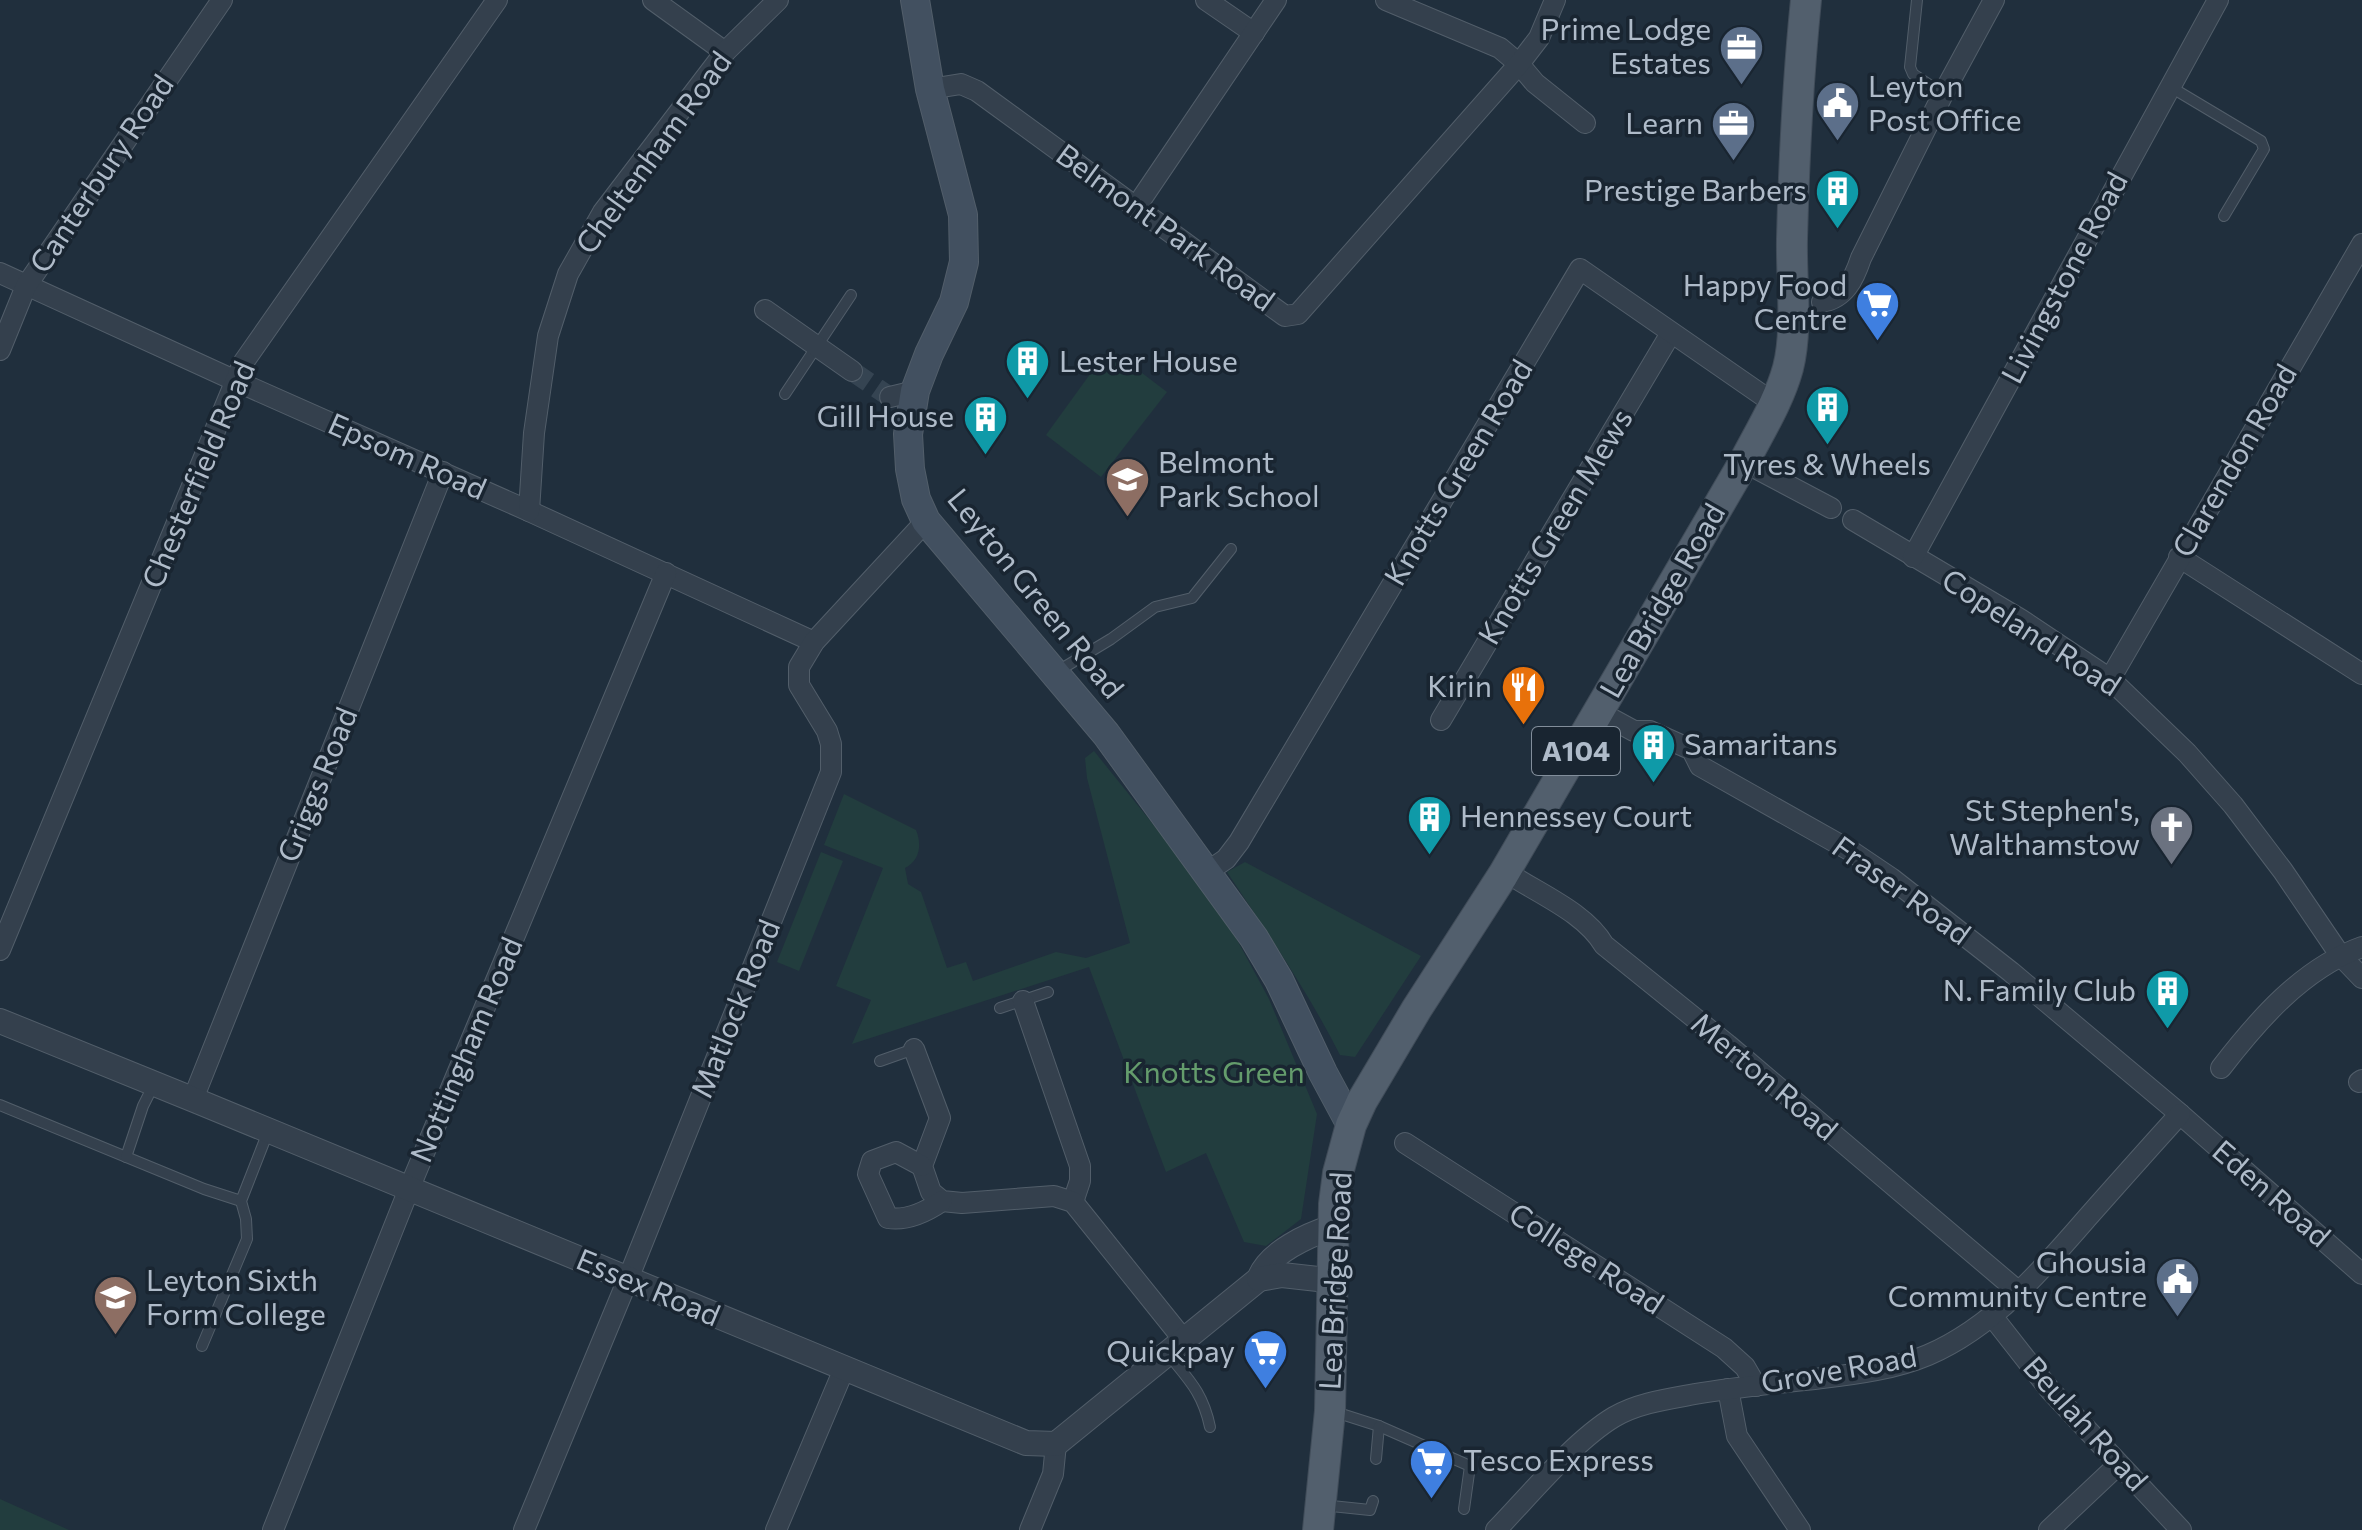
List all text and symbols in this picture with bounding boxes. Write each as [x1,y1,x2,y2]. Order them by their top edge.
place label: Prime Lodge Estates [1541,9,1711,80]
office icon: Prime Lodge Estates [1718,23,1766,86]
street label: Cheltenham Road [566,43,738,260]
street label: Canterbury Road [20,66,180,279]
place label: Leyton Post Office [1868,66,2021,137]
public building icon: Leyton Post Office [1813,80,1861,143]
office icon: Learn [1710,100,1758,163]
place label: Learn [1625,103,1703,140]
street label: Belmont Park Road [1050,134,1283,318]
street label: Livingstone Road [1992,165,2134,389]
building icon: Prestige Barbers [1814,167,1862,230]
place label: Prestige Barbers [1584,170,1807,207]
place label: Happy Food Centre [1683,265,1847,336]
supermarket icon: Happy Food Centre [1854,279,1902,342]
building icon: Lester House [1004,338,1052,401]
place label: Lester House [1059,341,1238,378]
street label: Knotts Green Road [1375,352,1539,591]
street label: Chesterfield Road [132,355,261,593]
street label: Clarendon Road [2163,357,2303,563]
building icon: Tyres & Wheels [1803,383,1851,446]
building icon: Gill House [961,393,1009,456]
place label: Gill House [817,396,954,433]
street label: Knotts Green Mews [1469,401,1639,650]
street label: Epsom Road [323,403,493,506]
place label: Belmont Park School [1158,442,1320,513]
place label: Tyres & Wheels [1723,444,1931,481]
school or university icon: Belmont Park School [1103,456,1151,519]
street label: Leyton Green Road [941,480,1133,705]
street label: Lea Bridge Road [1590,496,1731,704]
street label: Copeland Road [1936,559,2129,702]
restaurant icon: Kirin [1499,663,1547,726]
place label: Kirin [1427,666,1492,703]
street label: Griggs Road [268,701,363,867]
building icon: Samaritans [1629,721,1677,784]
place label: Samaritans [1684,724,1838,761]
road number: A104 [1532,727,1620,775]
place label: St Stephen's, Walthamstow [1949,790,2140,861]
building icon: Hennessey Court [1405,793,1453,856]
place label: Hennessey Court [1460,796,1692,833]
church icon: St Stephen's, Walthamstow [2147,804,2195,867]
street label: Fraser Road [1826,827,1979,951]
street label: Matlock Road [681,914,786,1103]
street label: Nottingham Road [401,931,529,1167]
building icon: N. Family Club [2143,967,2191,1030]
place label: N. Family Club [1943,970,2136,1007]
street label: Merton Road [1685,1003,1846,1147]
park label: Knotts Green [1123,1052,1305,1089]
street label: Eden Road [2206,1131,2339,1253]
street label: Lea Bridge Road [1309,1171,1358,1391]
street label: College Road [1503,1193,1672,1321]
street label: Essex Road [572,1239,726,1333]
place label: Ghousia Community Centre [1888,1242,2147,1313]
public building icon: Ghousia Community Centre [2154,1256,2202,1319]
place label: Leyton Sixth Form College [146,1260,326,1331]
school or university icon: Leyton Sixth Form College [91,1274,139,1337]
supermarket icon: Quickpay [1242,1328,1290,1391]
place label: Quickpay [1106,1331,1235,1368]
street label: Grove Road [1758,1336,1919,1399]
street label: Beulah Road [2017,1347,2157,1497]
supermarket icon: Tesco Express [1408,1437,1456,1500]
place label: Tesco Express [1463,1440,1654,1477]

